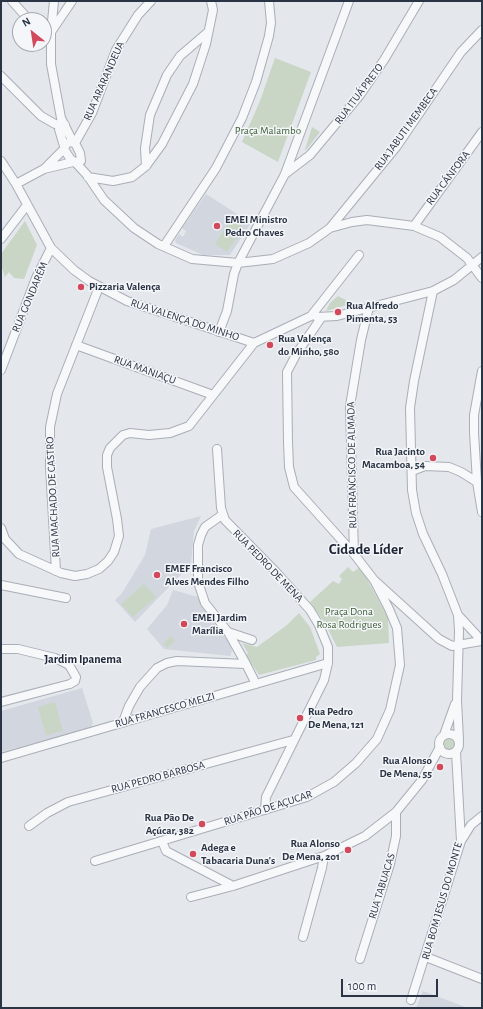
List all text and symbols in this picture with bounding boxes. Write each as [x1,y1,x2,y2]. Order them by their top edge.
north arrow [12,12,52,52]
text: N [20,15,32,29]
street label: RUA ARARANDEUA [81,39,127,123]
street label: RUA ITUÁ PRETO [332,61,386,127]
street label: RUA JABUTI MEMBECA [371,85,441,173]
park label: Praça Malambo [235,124,301,138]
street label: RUA CÁNFORA [423,148,473,208]
place label: EMEI Ministro Pedro Chaves [225,213,287,239]
marker: EMEI Ministro Pedro Chaves [212,221,222,231]
street label: RUA GONDARÉM [9,260,51,334]
place label: Pizzaria Valença [89,280,161,294]
marker: Pizzaria Valença [76,282,86,292]
street label: RUA VALENÇA DO MINHO [129,296,241,344]
place label: Rua Alfredo Pimenta, 53 [346,299,398,325]
marker: Rua Alfredo Pimenta, 53 [333,307,343,317]
place label: Rua Valença do Minho, 580 [278,332,339,358]
marker: Rua Valença do Minho, 580 [265,340,275,350]
street label: RUA MANIAÇU [112,353,178,387]
street label: RUA FRANCISCO DE ALMADA [344,401,360,529]
street label: RUA MACHADO DE CASTRO [43,436,63,558]
place label: Rua Jacinto Macamboa, 54 [362,445,425,471]
marker: Rua Jacinto Macamboa, 54 [428,453,438,463]
street label: RUA PEDRO DE MENA [230,527,306,605]
district label: Cidade Líder [329,540,403,558]
place label: EMEF Francisco Alves Mendes Filho [165,562,249,588]
marker: EMEF Francisco Alves Mendes Filho [152,570,162,580]
park label: Praça Dona Rosa Rodrigues [316,605,382,631]
place label: EMEI Jardim Marília [192,611,247,637]
marker: EMEI Jardim Marília [179,619,189,629]
district label: Jardim Ipanema [44,652,122,666]
street label: RUA FRANCESCO MELZI [114,689,216,731]
place label: Rua Pedro De Mena, 121 [308,705,364,731]
marker: Rua Pedro De Mena, 121 [295,713,305,723]
place label: Rua Alonso De Mena, 55 [379,754,432,780]
street label: RUA PEDRO BARBOSA [110,758,206,796]
marker: Rua Alonso De Mena, 55 [435,762,445,772]
street label: RUA PÃO DE AÇUCAR [222,787,314,829]
place label: Rua Pão De Açúcar, 382 [144,811,194,837]
marker: Rua Pão De Açúcar, 382 [197,819,207,829]
place label: Rua Alonso De Mena, 201 [282,837,340,863]
place label: Adega e Tabacaria Duna's [201,841,275,867]
street label: RUA BOM JESUS DO MONTE [419,841,465,961]
marker: Rua Alonso De Mena, 201 [343,845,353,855]
marker: Adega e Tabacaria Duna's [188,849,198,859]
street label: RUA TABUACAS [366,852,398,920]
scale bar [343,971,440,997]
text: 100 m [348,980,376,992]

